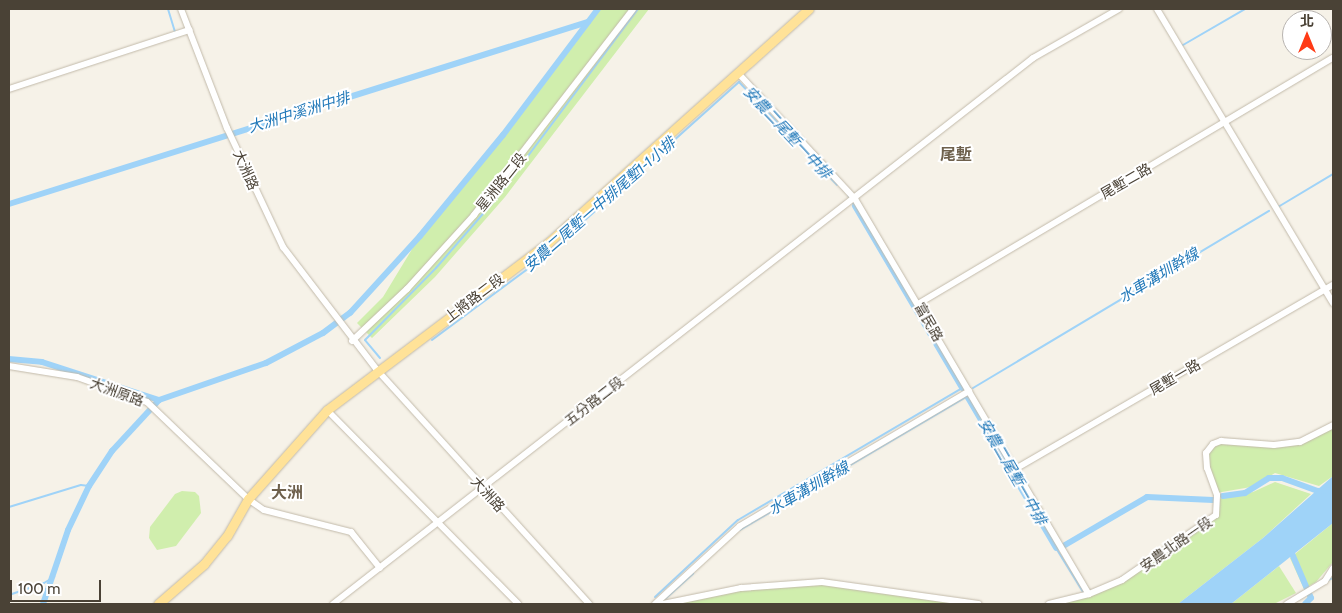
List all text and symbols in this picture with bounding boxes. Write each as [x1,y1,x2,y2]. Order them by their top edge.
north arrow [1282,10,1332,60]
text: 北 [1300,12,1314,30]
water label: 安農二尾塹一中排 [739,83,835,183]
water label: 大洲中溪洲中排 [246,89,352,137]
water label: 安農二尾塹一中排尾塹1-1小排 [520,134,680,276]
district label: 尾塹 [940,145,972,165]
street label: 大洲路 [230,147,262,193]
street label: 星洲路二段 [472,150,530,214]
street label: 尾塹二路 [1098,160,1154,202]
water label: 水車溝圳幹線 [1116,245,1202,307]
street label: 上將路二段 [441,270,507,326]
street label: 富民路 [911,300,947,344]
street label: 尾塹一路 [1147,356,1203,398]
street label: 五分路二段 [561,373,627,429]
street label: 大洲原路 [88,375,146,409]
water label: 安農二尾塹一中排 [974,416,1050,528]
water label: 水車溝圳幹線 [766,459,852,519]
street label: 大洲路 [468,473,508,515]
district label: 大洲 [271,483,303,503]
street label: 安農北路一段 [1137,513,1215,575]
scale bar [12,570,104,602]
text: 100 m [18,580,60,598]

